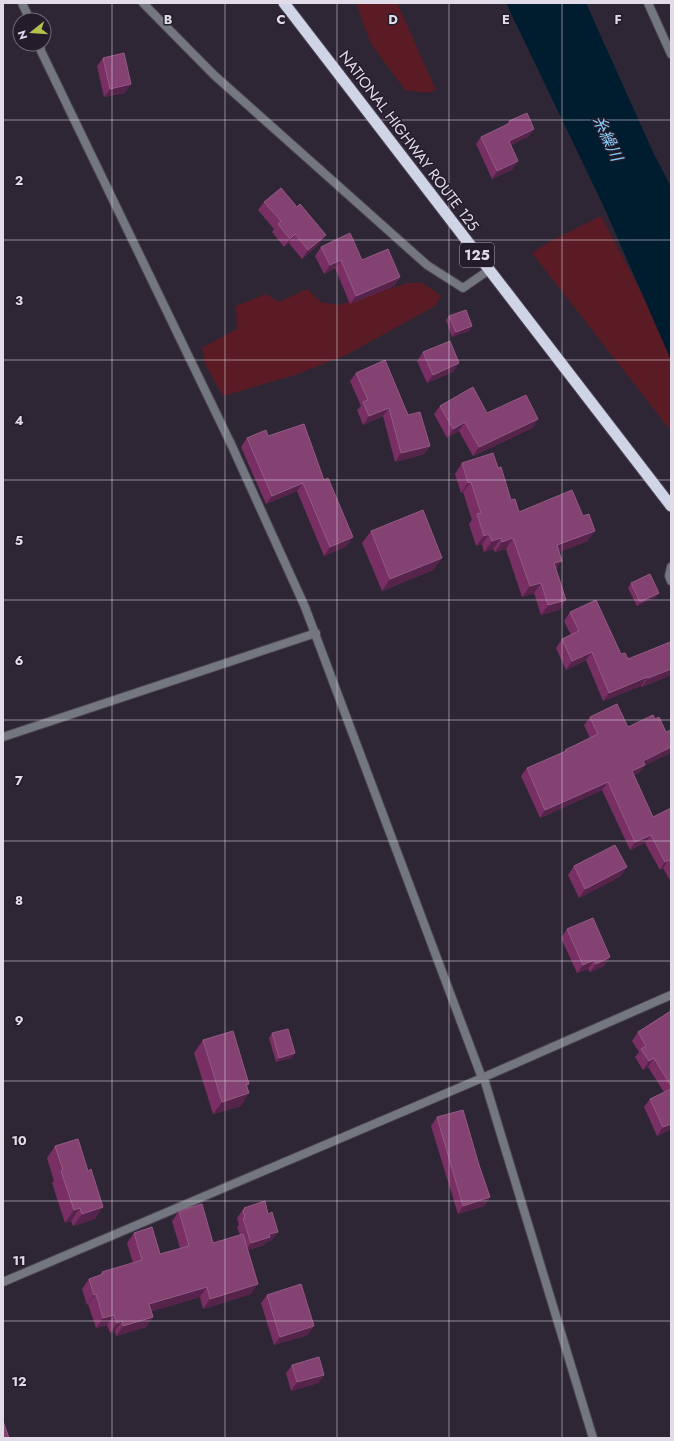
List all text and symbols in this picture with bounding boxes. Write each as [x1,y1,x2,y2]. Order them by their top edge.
text: B [164,10,173,29]
text: C [276,10,286,29]
text: D [388,10,398,29]
text: E [502,10,510,29]
text: F [614,10,622,29]
north arrow [12,12,52,52]
text: N [14,28,31,41]
street label: NATIONAL HIGHWAY ROUTE 125 [334,46,484,236]
water label: 糸繰川 [587,112,629,167]
text: 2 [15,171,23,190]
road number: 125 [460,243,494,267]
text: 3 [15,291,23,310]
text: 4 [14,411,24,430]
text: 5 [15,531,23,550]
text: 6 [15,651,24,670]
text: 7 [15,771,23,790]
text: 8 [15,891,23,910]
text: 9 [15,1011,24,1030]
text: 10 [11,1131,27,1150]
text: 11 [12,1251,26,1270]
text: 12 [11,1372,27,1391]

